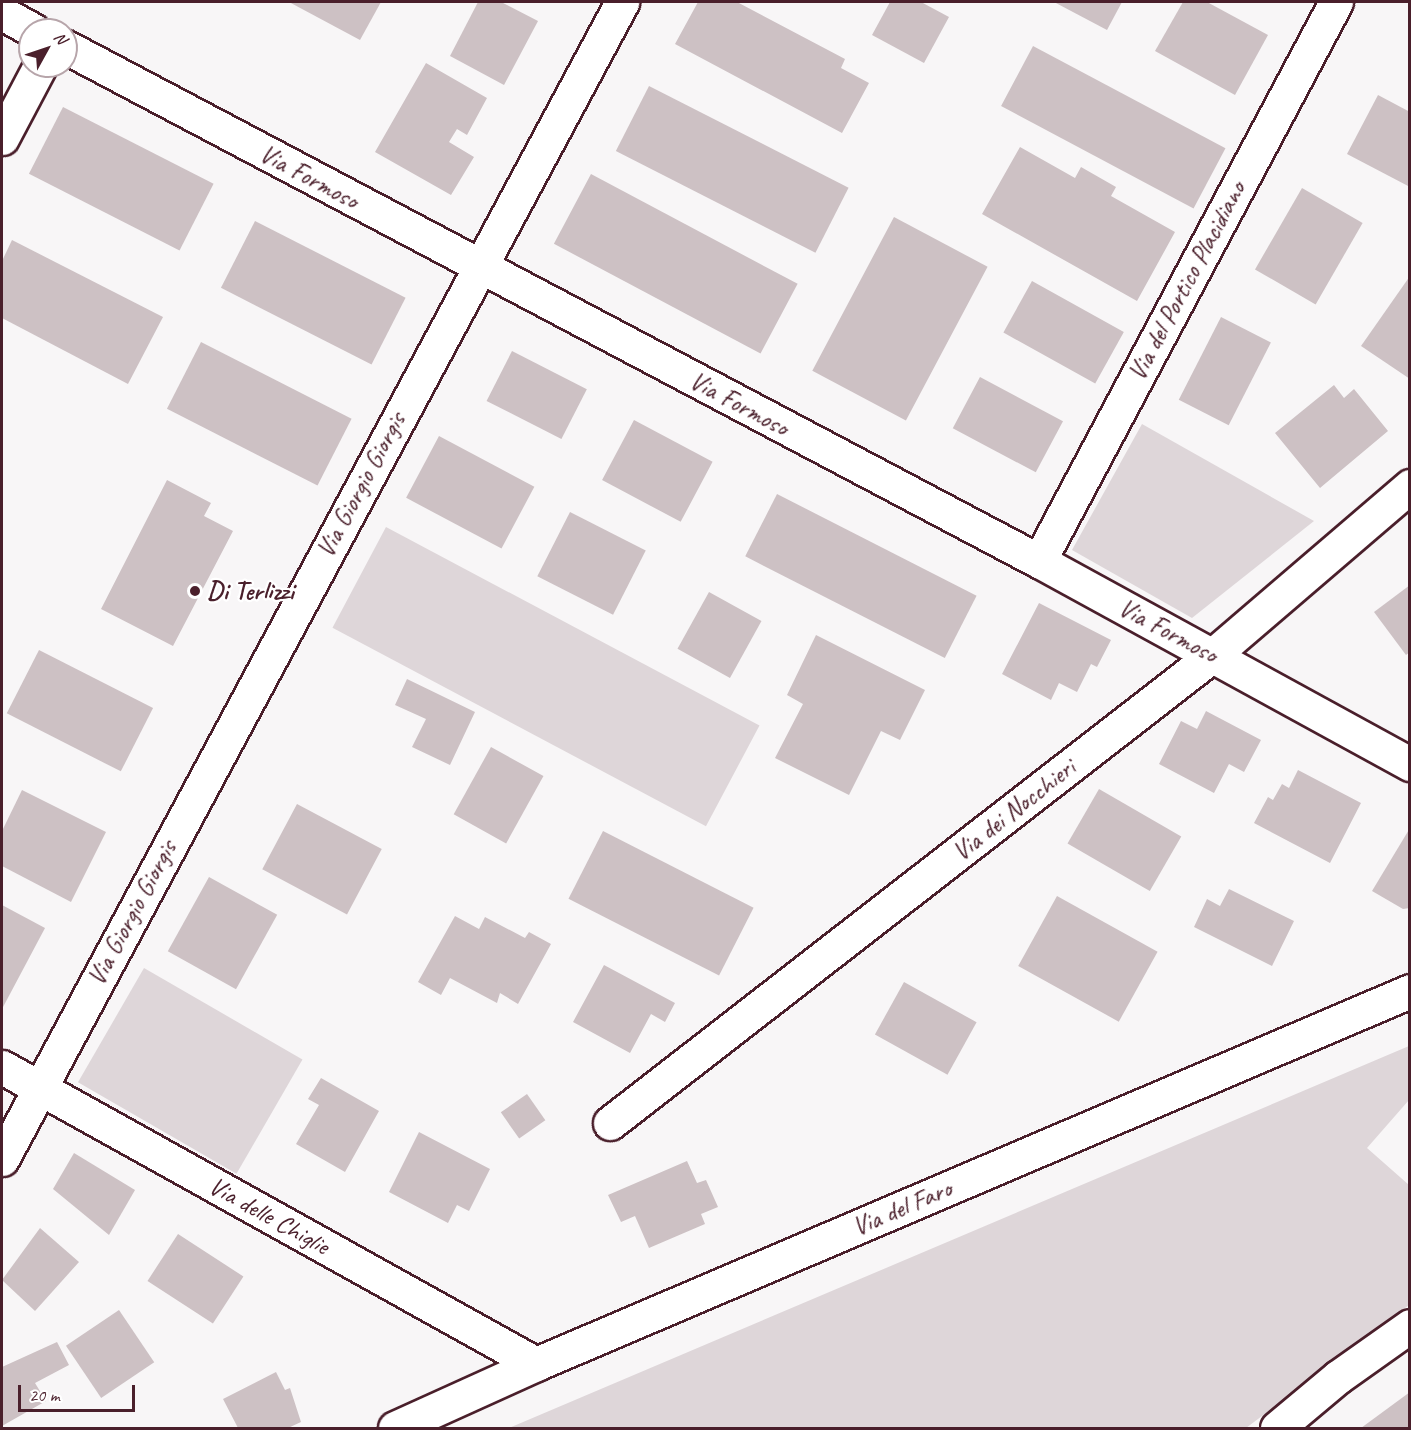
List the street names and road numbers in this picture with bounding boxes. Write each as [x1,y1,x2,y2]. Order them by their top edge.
street label: Via Formoso [254,138,364,216]
street label: Via del Portico Placidiano [1121,176,1253,386]
street label: Via Formoso [684,365,794,443]
street label: Via Giorgio Giorgis [310,407,412,563]
street label: Via Formoso [1113,592,1223,670]
street label: Via dei Nocchieri [947,753,1081,867]
street label: Via Giorgio Giorgis [81,835,183,991]
street label: Via delle Chiglie [203,1170,335,1262]
street label: Via del Faro [848,1173,956,1243]

